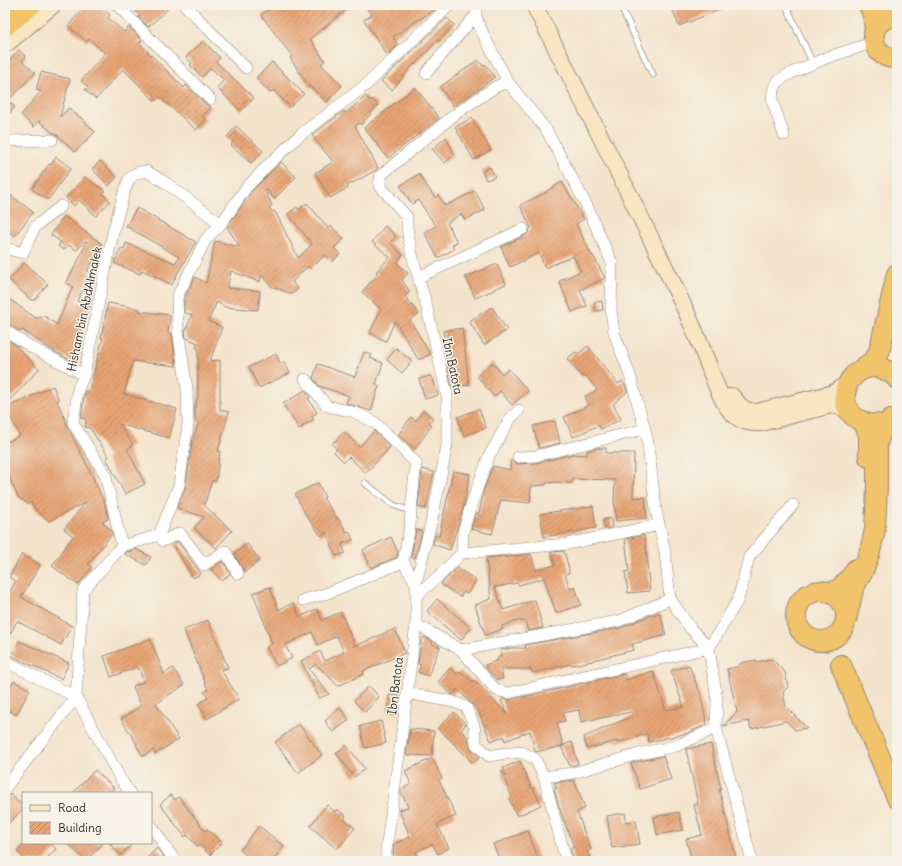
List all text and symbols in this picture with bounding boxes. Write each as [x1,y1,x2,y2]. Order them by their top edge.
street label: Hisham bin AbdAlmalek [63,245,105,373]
street label: Ibn Batota [440,336,466,396]
street label: Ibn Batota [384,656,406,716]
legend [22,792,152,844]
text: Road [58,800,86,815]
text: Building [58,820,102,835]

